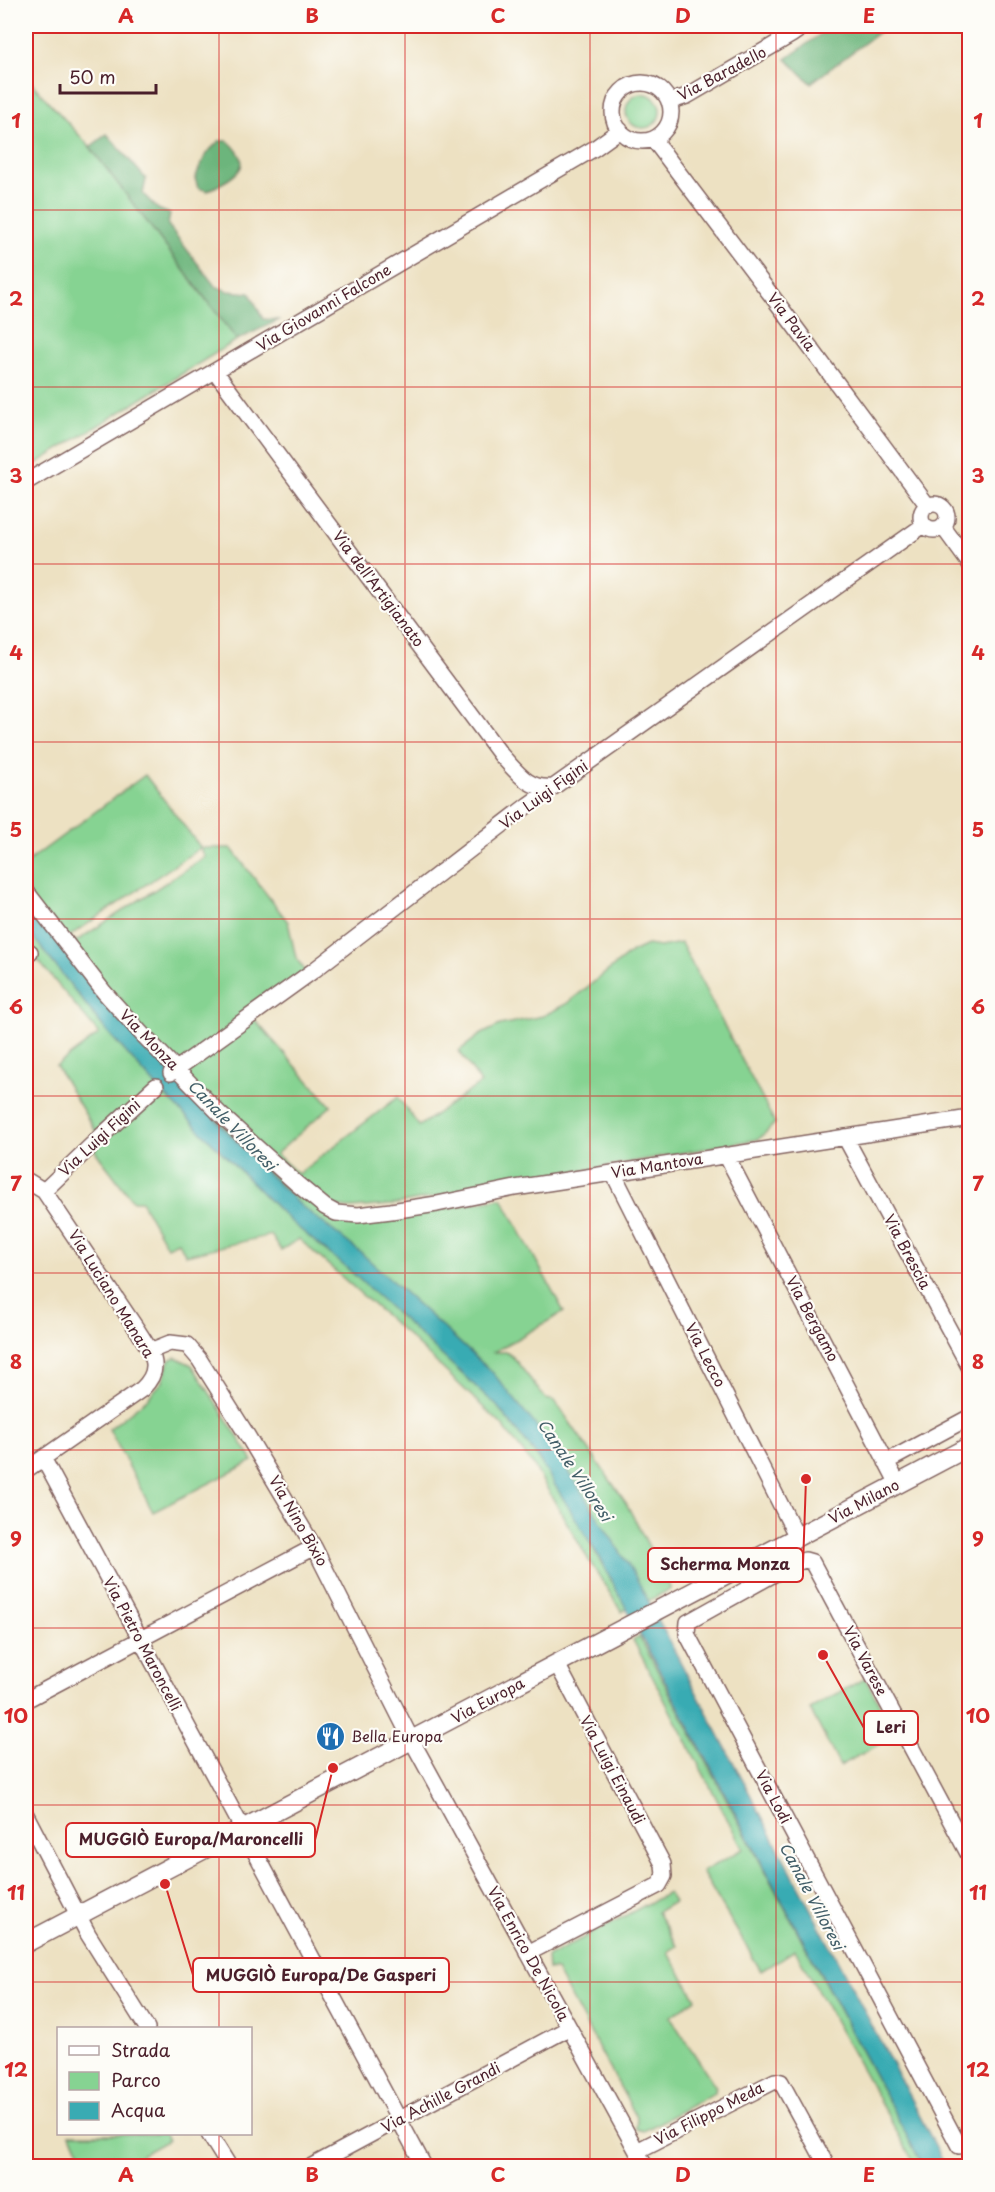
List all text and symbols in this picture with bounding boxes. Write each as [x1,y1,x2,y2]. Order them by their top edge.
text: A [118,0,134,30]
text: B [305,0,319,30]
text: C [490,0,506,30]
text: D [675,0,691,30]
text: E [863,0,875,30]
street label: Via Baradello [673,40,770,106]
scale bar [60,57,156,95]
text: 50 m [69,63,116,90]
text: 1 [11,105,21,135]
text: 1 [973,105,983,135]
street label: Via Giovanni Falcone [251,257,395,356]
text: 2 [9,283,23,313]
text: 2 [971,283,985,313]
street label: Via Pavia [762,287,822,356]
text: 3 [9,460,23,490]
text: 3 [971,460,985,490]
street label: Via dell'Artigianato [328,525,431,651]
text: 4 [9,637,23,667]
text: 4 [971,637,985,667]
street label: Via Luigi Figini [494,754,592,834]
text: 5 [10,814,22,844]
text: 5 [972,814,984,844]
text: 6 [9,991,23,1021]
text: 6 [971,991,985,1021]
street label: Via Monza [115,1003,186,1075]
water label: Canale Villoresi [183,1073,284,1177]
street label: Via Luigi Figini [53,1093,145,1181]
street label: Via Mantova [609,1146,705,1183]
text: 7 [10,1168,22,1198]
text: 7 [972,1168,984,1198]
street label: Via Brescia [879,1210,938,1294]
street label: Via Luciano Manara [63,1225,161,1362]
street label: Via Bergamo [781,1271,846,1365]
street label: Via Lecco [680,1318,732,1391]
text: 8 [10,1346,22,1376]
text: 8 [972,1346,984,1376]
water label: Canale Villoresi [533,1413,620,1528]
street label: Via Nino Bixio [264,1470,335,1570]
street label: Via Milano [824,1472,903,1529]
text: 9 [10,1523,22,1553]
text: 9 [972,1523,984,1553]
callout: Scherma Monza [648,1548,803,1582]
text: Scherma Monza [660,1551,790,1575]
street label: Via Pietro Maroncelli [98,1572,188,1715]
street label: Via Varese [838,1621,894,1699]
street label: Via Europa [447,1671,528,1729]
text: 10 [4,1700,28,1730]
text: 10 [966,1700,990,1730]
street label: Via Luigi Einaudi [575,1711,652,1828]
callout: Leri [864,1711,918,1745]
text: Leri [876,1714,906,1738]
restaurant icon: Bella Europa [314,1721,346,1753]
place label: Bella Europa [351,1724,443,1747]
street label: Via Lodi [750,1765,798,1827]
callout: MUGGIÒ Europa/Maroncelli [66,1823,315,1857]
text: MUGGIÒ Europa/Maroncelli [79,1826,303,1850]
water label: Canale Villoresi [774,1837,853,1956]
text: 11 [7,1877,25,1907]
text: 11 [969,1877,987,1907]
street label: Via Enrico De Nicola [483,1882,576,2026]
callout: MUGGIÒ Europa/De Gasperi [193,1958,449,1992]
text: MUGGIÒ Europa/De Gasperi [206,1962,437,1986]
legend [57,2027,252,2135]
text: Strada [111,2036,171,2063]
text: 12 [4,2054,28,2084]
text: 12 [966,2054,990,2084]
street label: Via Achille Grandi [377,2056,504,2138]
text: Parco [111,2066,161,2093]
street label: Via Filippo Meda [650,2075,767,2150]
text: Acqua [111,2096,166,2123]
text: A [118,2159,134,2189]
text: B [305,2159,319,2189]
text: C [490,2159,506,2189]
text: D [675,2159,691,2189]
text: E [863,2159,875,2189]

